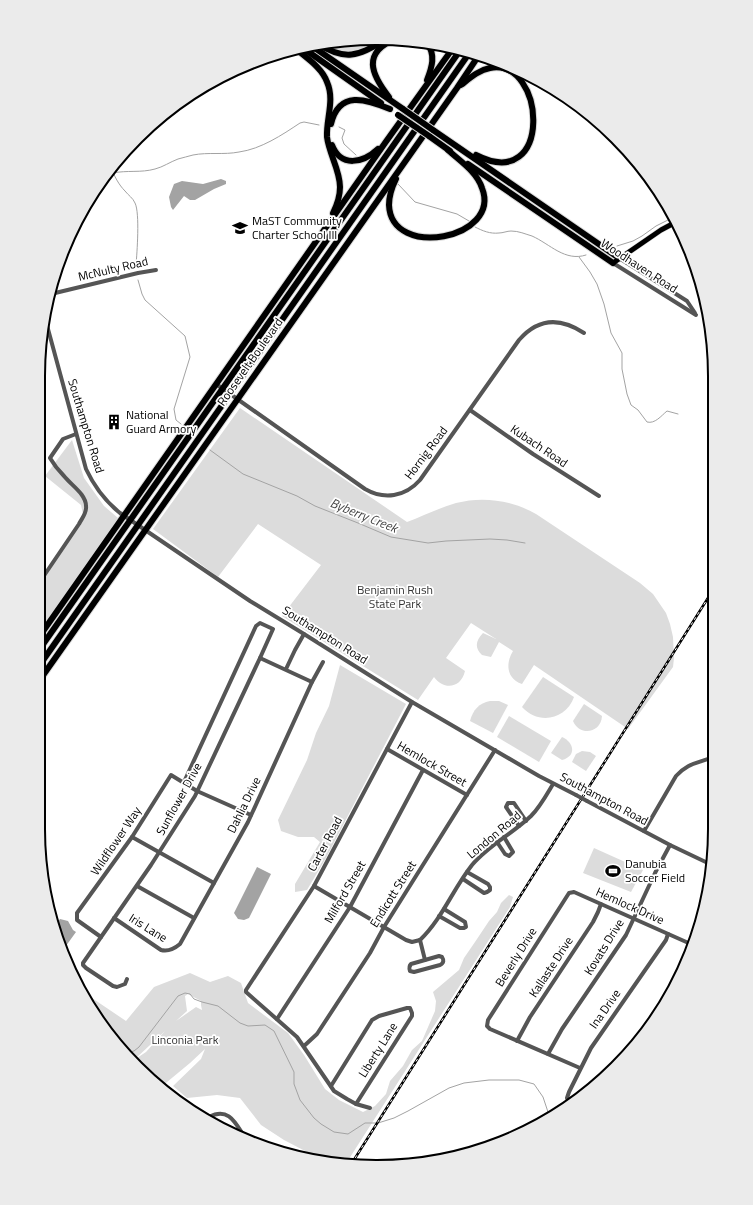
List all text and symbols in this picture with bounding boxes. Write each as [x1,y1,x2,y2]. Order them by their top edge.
place label: MaST Community Charter School III [252,211,342,244]
school or university icon: MaST Community Charter School III [231,219,249,237]
street label: Woodhaven Road [597,233,682,298]
street label: McNulty Road [76,251,150,286]
street label: Roosevelt Boulevard [212,314,287,410]
street label: Southampton Road [63,376,110,475]
place label: National Guard Armory [126,405,197,438]
building icon: National Guard Armory [105,413,123,431]
street label: Kubach Road [507,419,572,472]
street label: Hornig Road [399,422,452,483]
water label: Byberry Creek [327,492,403,538]
park label: Benjamin Rush State Park [357,580,433,613]
street label: Southampton Road [279,601,372,669]
street label: Hemlock Street [394,736,471,792]
street label: Sunflower Drive [151,759,206,839]
street label: Southampton Road [557,767,652,830]
street label: Dahlia Drive [222,773,265,836]
street label: Wildflower Way [85,802,146,879]
street label: London Road [462,806,525,863]
street label: Carter Road [302,813,347,875]
place label: Danubia Soccer Field [625,854,685,887]
street label: Milford Street [319,856,371,927]
street label: Endicott Street [365,856,421,931]
sports icon: Danubia Soccer Field [604,862,622,880]
street label: Hemlock Drive [593,882,667,929]
street label: Iris Lane [125,908,171,947]
street label: Kovats Drive [579,915,628,979]
street label: Beverly Drive [490,923,541,990]
street label: Kallaste Drive [524,933,577,1001]
street label: Ina Drive [584,985,625,1032]
street label: Liberty Lane [353,1018,402,1081]
park label: Linconia Park [151,1030,219,1049]

